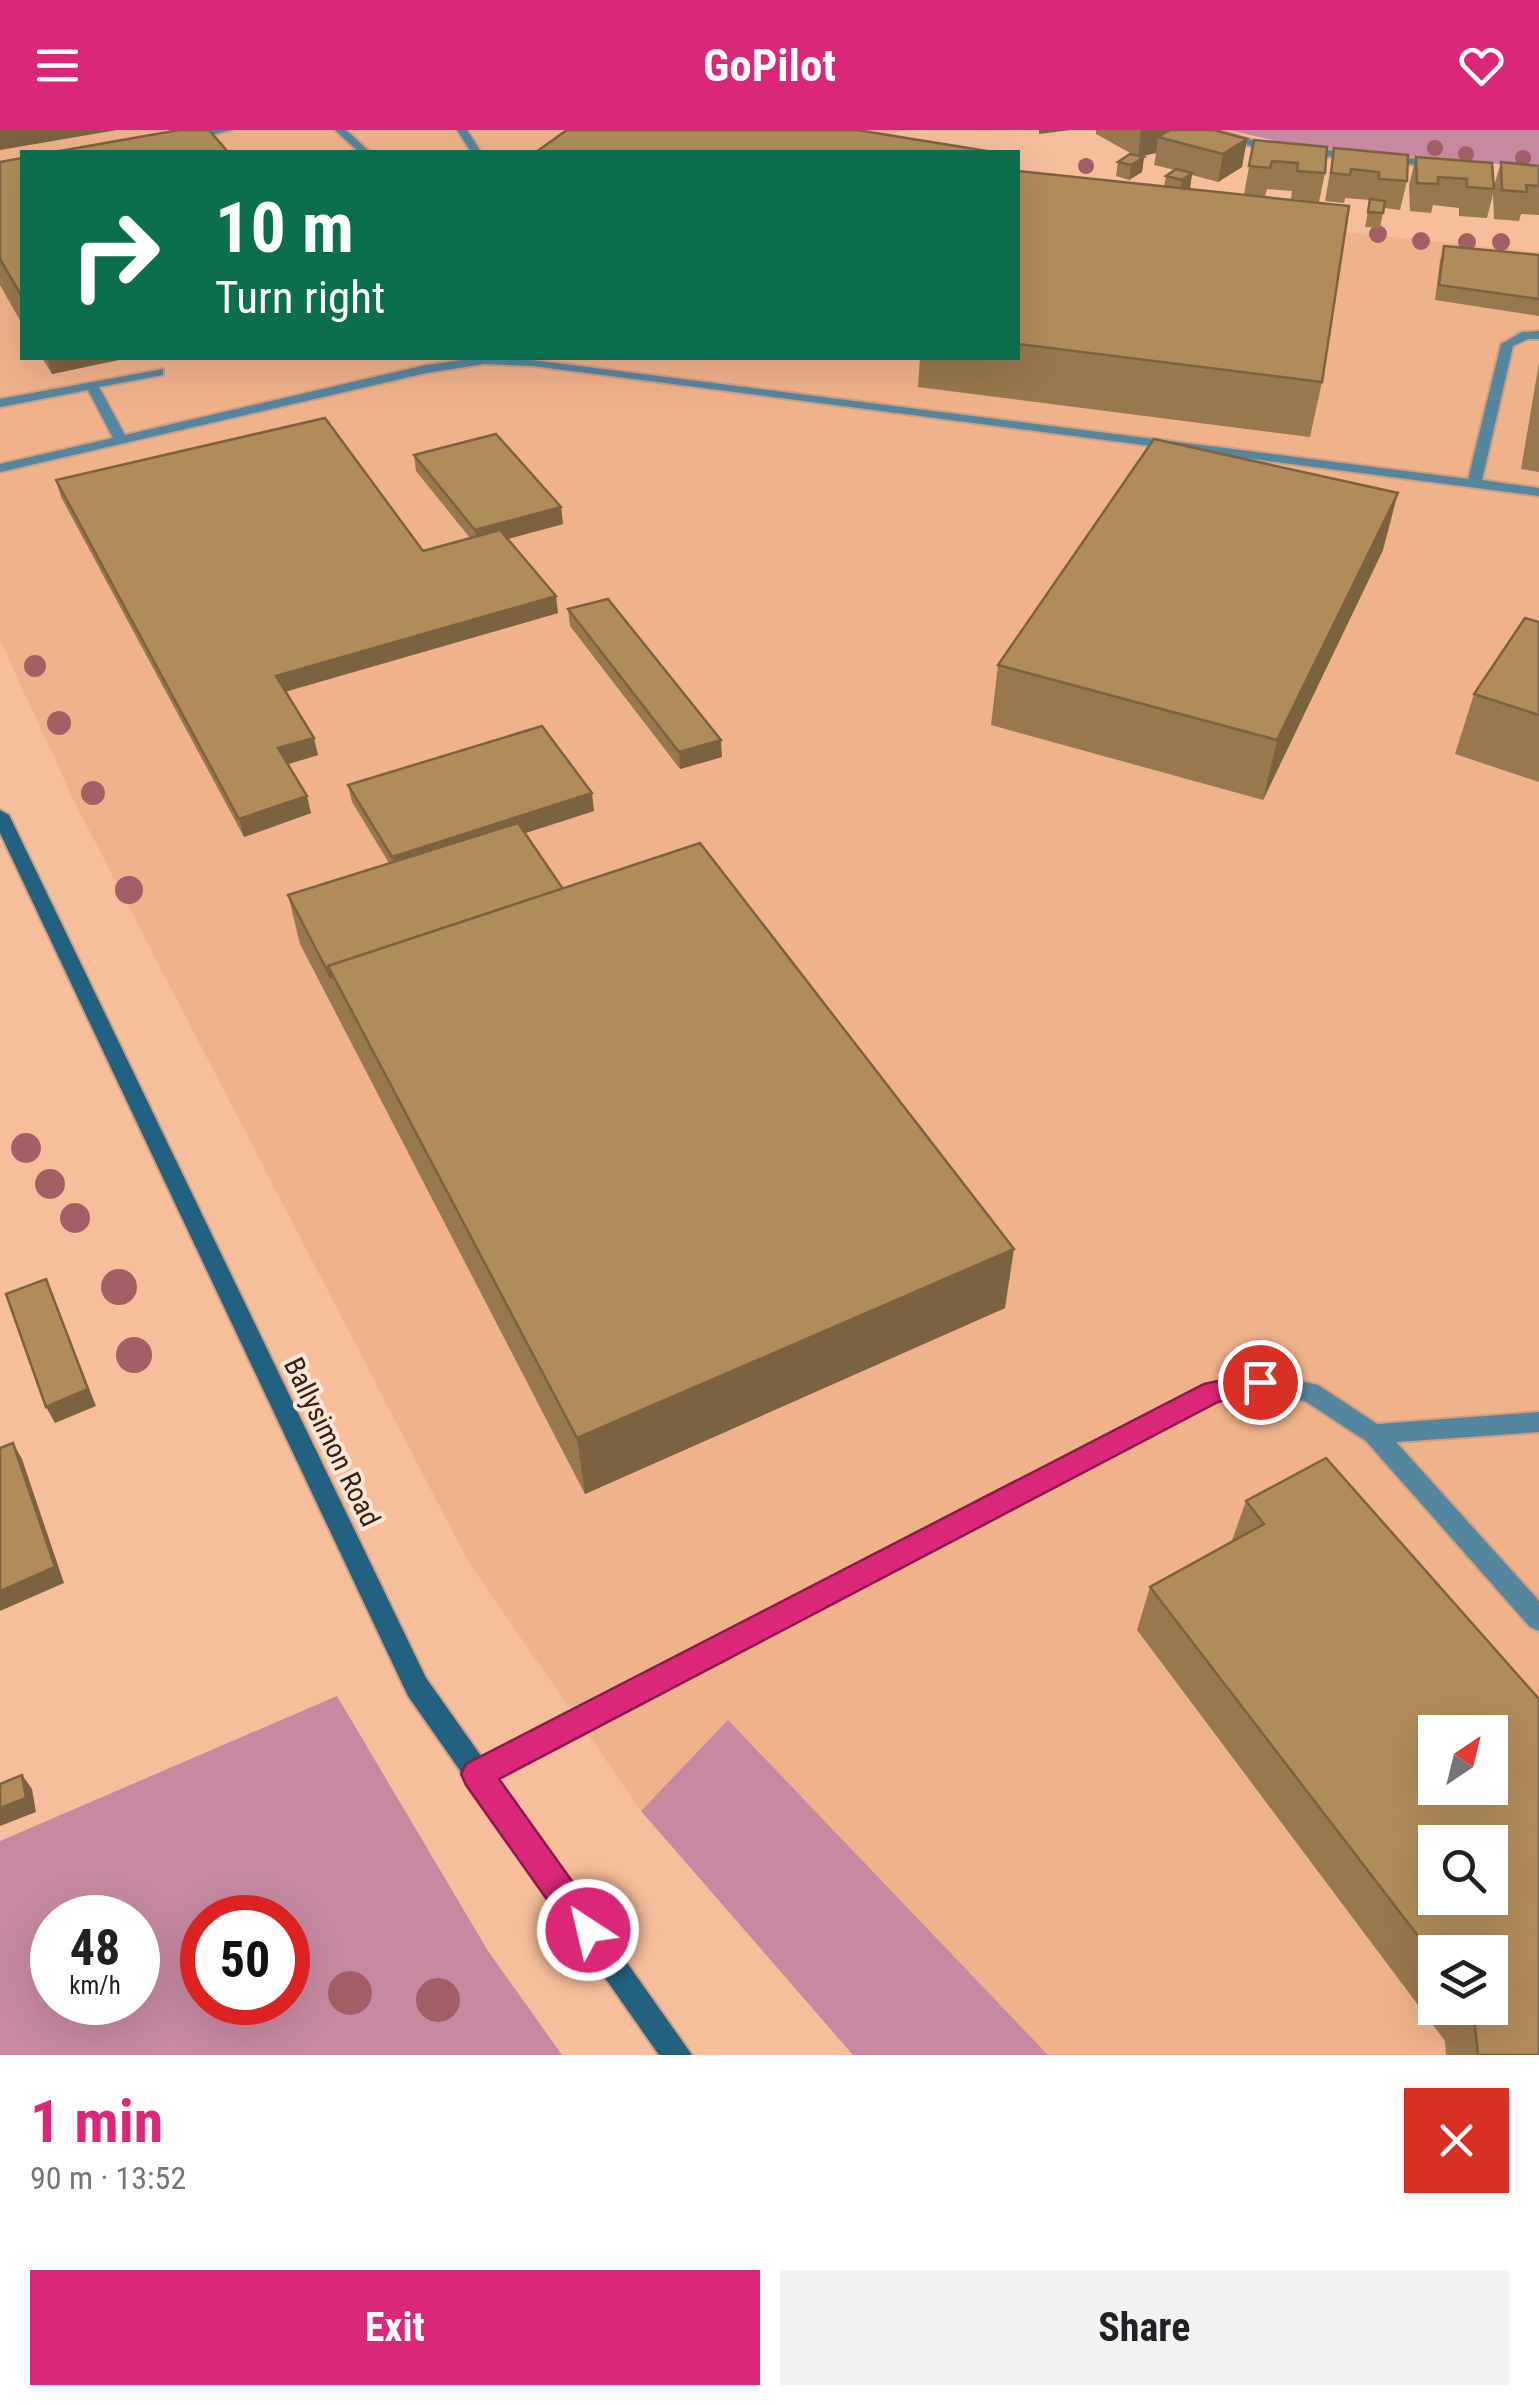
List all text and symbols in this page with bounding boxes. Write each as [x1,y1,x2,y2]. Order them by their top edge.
icon: menu [30,38,85,93]
icon: heart [1454,38,1509,93]
text: GoPilot [703,39,836,92]
text: 10 m [215,187,354,269]
icon: right [50,190,180,320]
text: Turn right [215,271,385,324]
pin [1218,1340,1303,1425]
street label: Ballysimon Road [277,1352,387,1532]
icon: arrive [1233,1355,1288,1410]
north arrow [1418,1715,1508,1805]
map controls [1418,1715,1508,2025]
button: search [1418,1825,1508,1915]
position arrow [536,1878,640,1982]
speed limit sign: 50 [180,1895,310,2025]
text: 48 [70,1919,120,1977]
button: layers [1418,1935,1508,2025]
text: km/h [69,1971,121,2000]
text: 1 min [30,2086,163,2157]
button: close [1404,2088,1509,2193]
text: 90 m · 13:52 [30,2159,186,2197]
button: Exit [30,2270,760,2385]
button: Share [780,2270,1509,2385]

